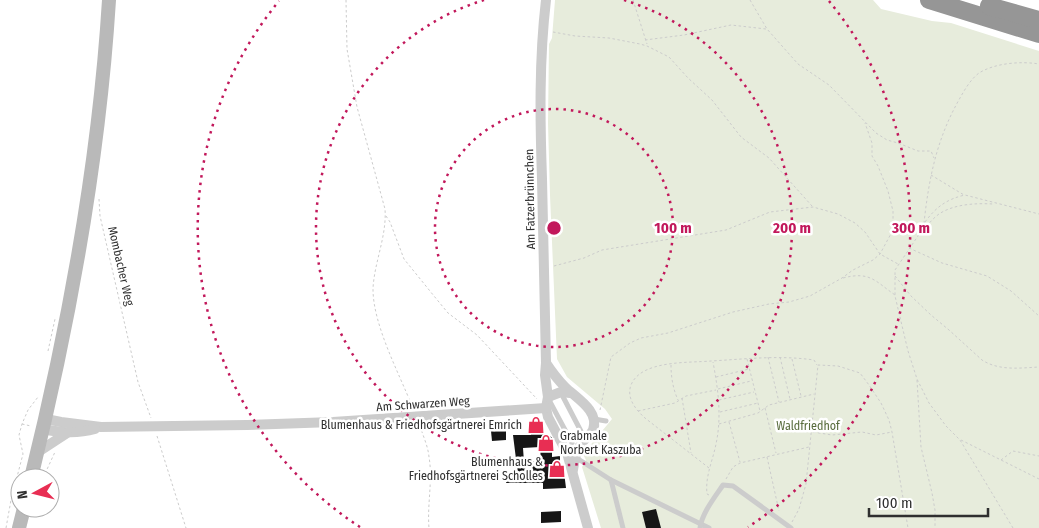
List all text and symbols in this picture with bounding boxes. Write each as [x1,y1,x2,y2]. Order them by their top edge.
street label: Am Fatzerbrünnchen [522,149,538,249]
centre of rings [545,219,563,237]
text: 100 m [654,219,692,237]
text: 200 m [772,219,811,237]
text: 300 m [891,219,930,237]
street label: Mombacher Weg [105,225,137,307]
street label: Am Schwarzen Weg [376,394,471,414]
shop icon: Blumenhaus & Friedhofsgärtnerei Emrich [526,415,546,435]
place label: Blumenhaus & Friedhofsgärtnerei Emrich [321,418,522,432]
park label: Waldfriedhof [776,419,841,433]
place label: Grabmale Norbert Kaszuba [560,429,641,457]
shop icon: Grabmale Norbert Kaszuba [536,433,556,453]
place label: Blumenhaus & Friedhofsgärtnerei Scholles [409,455,543,483]
shop icon: Blumenhaus & Friedhofsgärtnerei Scholles [547,459,567,479]
north arrow [10,468,60,518]
scale bar [869,486,988,518]
text: N [14,489,32,500]
text: 100 m [876,494,913,512]

